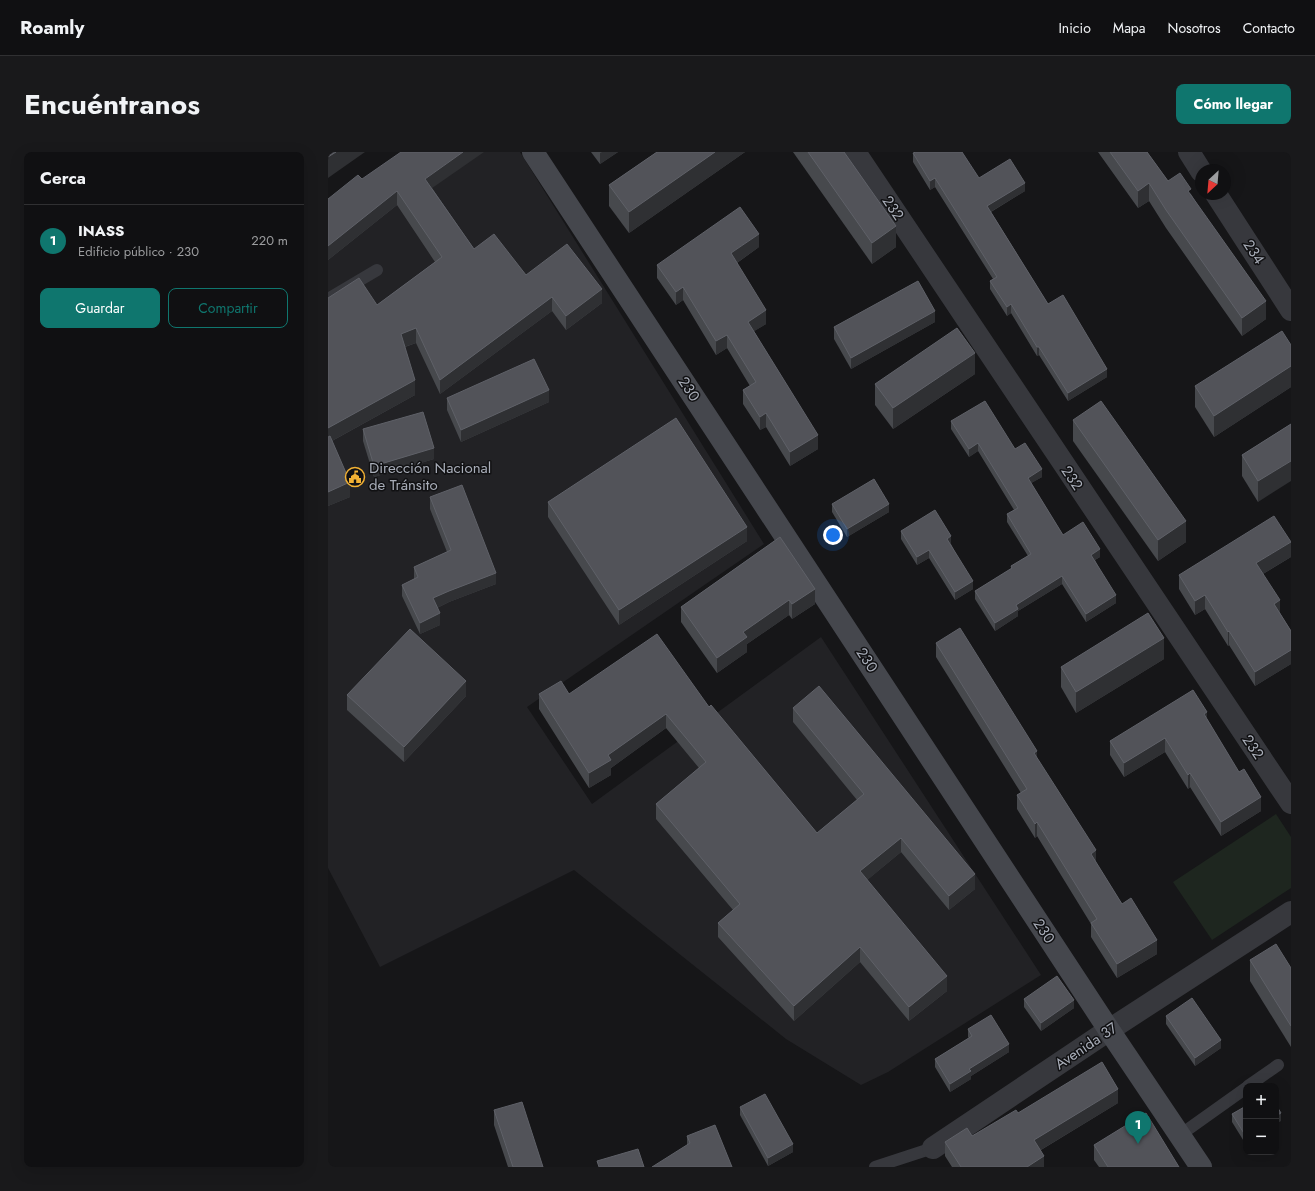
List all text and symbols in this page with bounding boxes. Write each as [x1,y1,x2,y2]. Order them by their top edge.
text: Roamly [20,14,84,41]
text: Inicio [1058,18,1091,38]
text: Mapa [1113,18,1146,38]
text: Nosotros [1168,18,1221,38]
text: Contacto [1243,18,1295,38]
text: Encuéntranos [24,84,200,125]
button: Cómo llegar [1176,84,1291,124]
north arrow [1195,164,1231,200]
text: Cerca [40,166,86,190]
street label: 232 [877,191,909,225]
text: INASS [78,220,125,242]
text: 1 [50,231,56,250]
text: 220 m [251,231,288,250]
street label: 234 [1238,235,1270,269]
text: Edificio público · 230 [78,242,199,261]
button: Guardar [40,288,160,328]
button: Compartir [168,288,288,328]
street label: 230 [673,372,705,406]
place label: Dirección Nacional de Tránsito [369,457,491,496]
street label: 232 [1056,461,1088,495]
public building icon: Dirección Nacional de Tránsito [344,466,366,488]
your location [823,525,843,545]
street label: 230 [851,643,883,677]
street label: 232 [1237,730,1269,764]
street label: 230 [1028,914,1060,948]
street label: Avenida 37 [1050,1017,1122,1075]
map controls [1243,1083,1279,1155]
button: + [1243,1083,1279,1119]
pin: 1 [1125,1111,1151,1144]
button: − [1243,1119,1279,1155]

